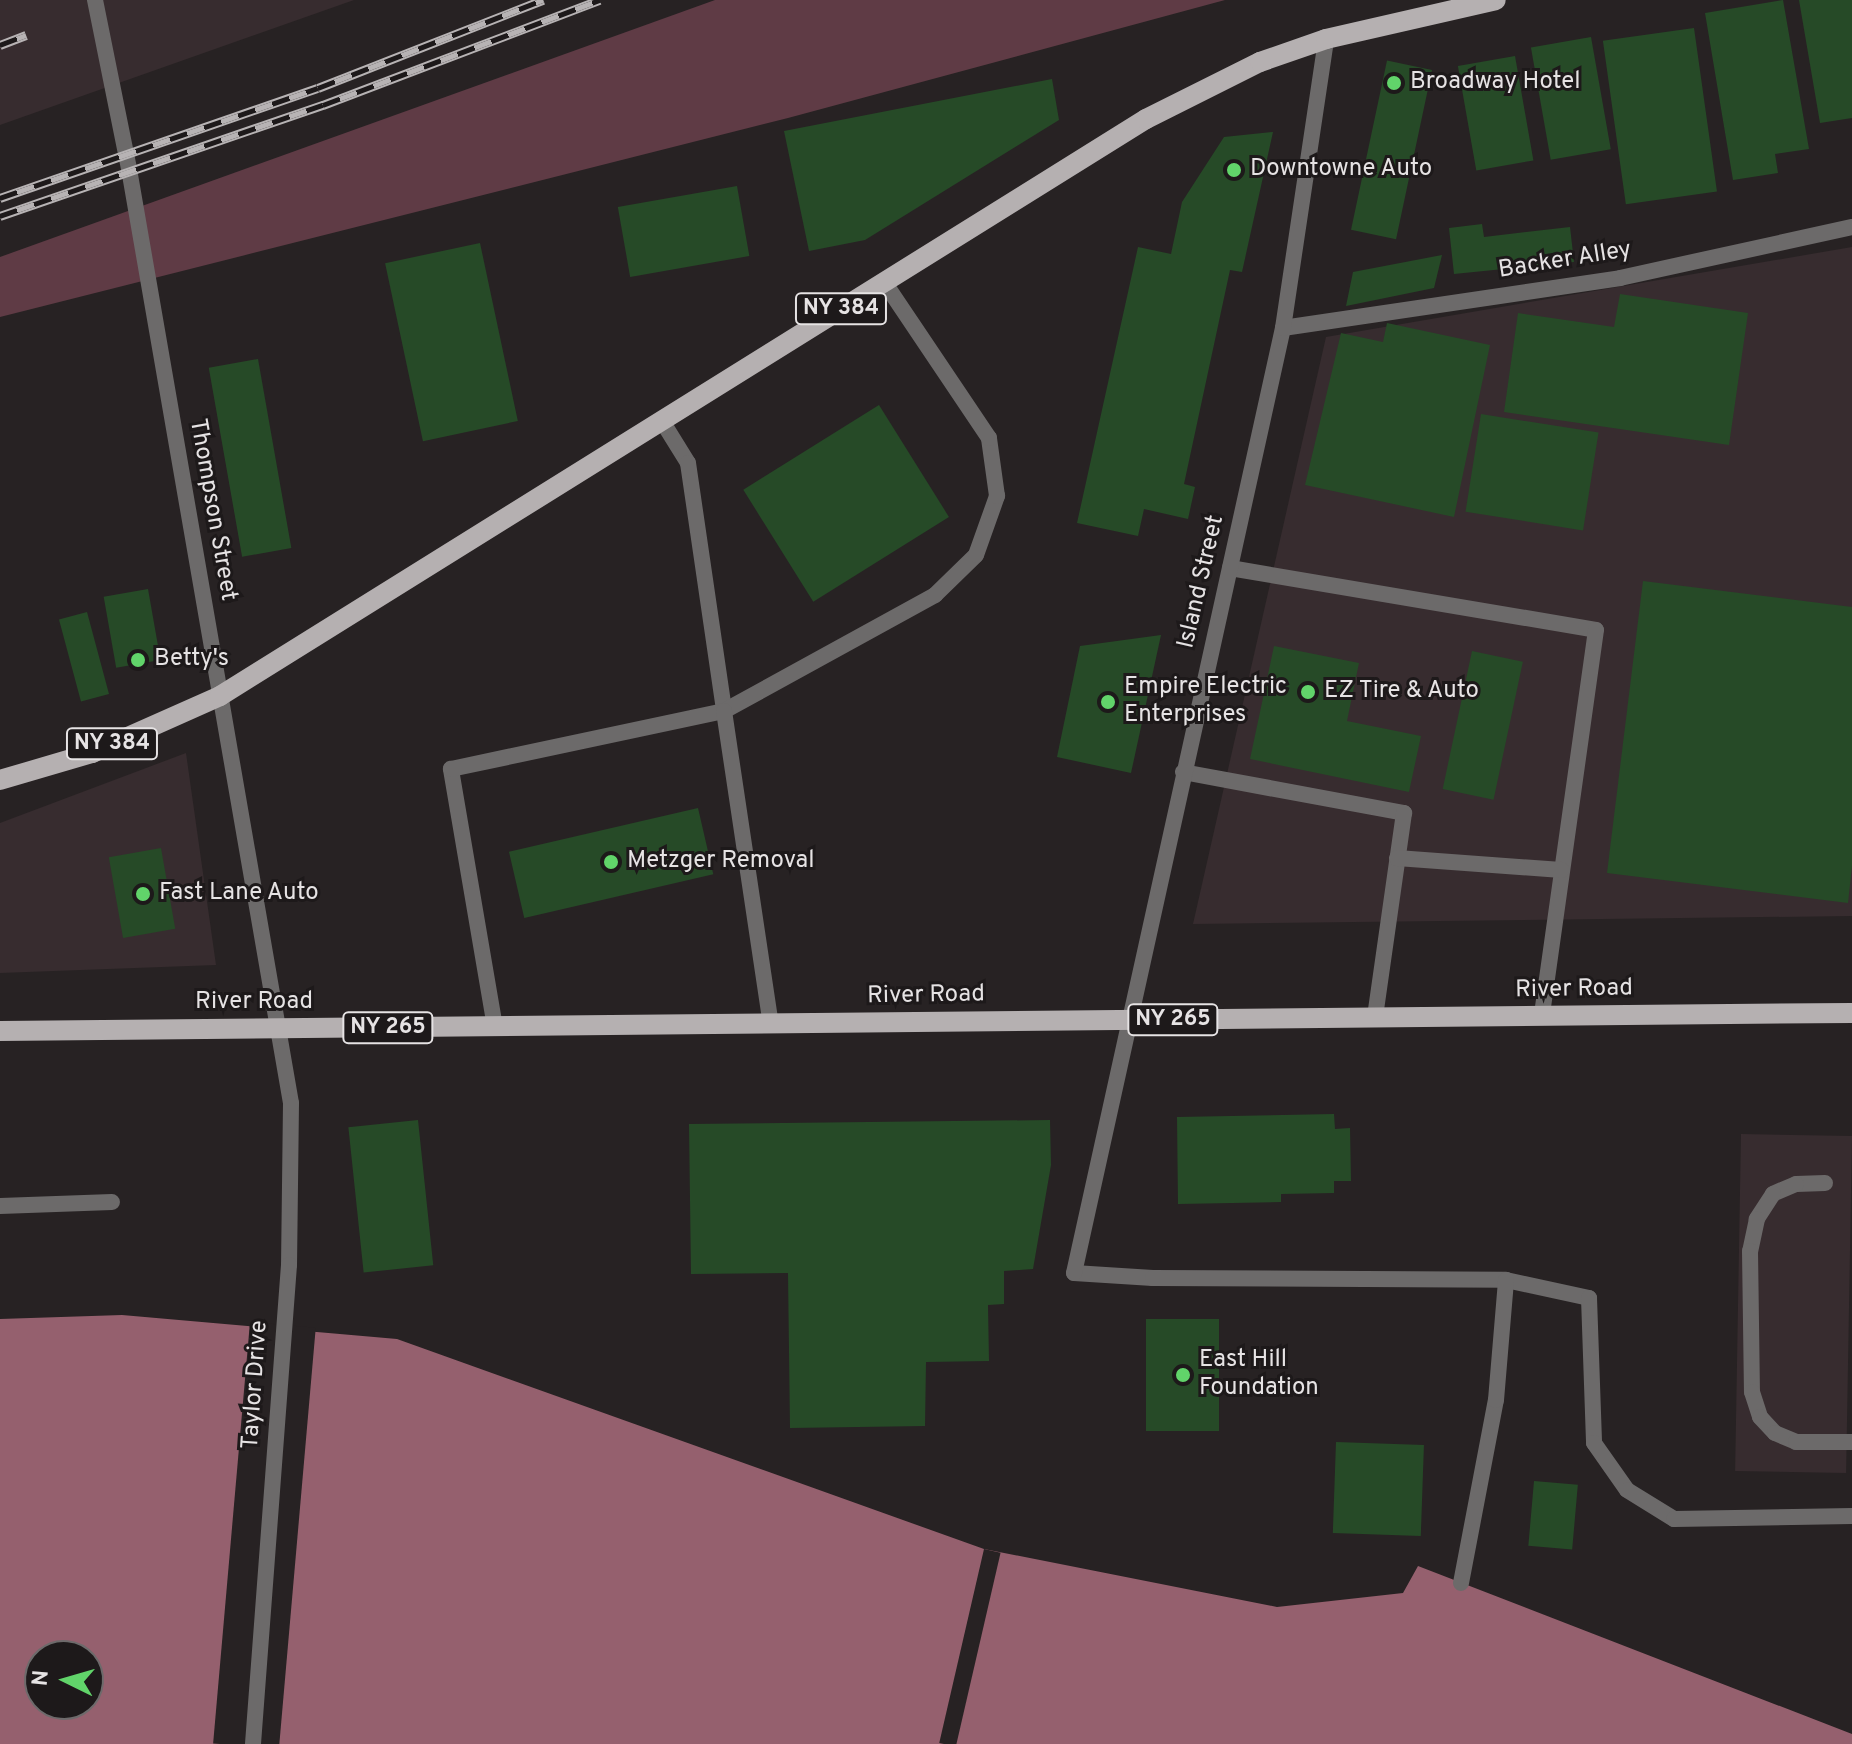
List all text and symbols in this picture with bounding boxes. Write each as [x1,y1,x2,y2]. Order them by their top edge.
place label: Broadway Hotel [1410,69,1581,97]
marker: Broadway Hotel [1385,74,1403,92]
place label: Downtowne Auto [1250,156,1433,184]
marker: Downtowne Auto [1225,161,1243,179]
street label: Backer Alley [1496,236,1634,286]
road number: NY 384 [793,291,889,327]
street label: Thompson Street [182,417,242,603]
street label: Island Street [1173,513,1231,651]
place label: Betty's [154,646,229,674]
marker: Betty's [129,651,147,669]
place label: Empire Electric Enterprises [1124,674,1287,730]
place label: EZ Tire & Auto [1324,678,1481,706]
marker: EZ Tire & Auto [1299,683,1317,701]
marker: Empire Electric Enterprises [1099,693,1117,711]
road number: NY 384 [64,726,160,762]
place label: Metzger Removal [627,848,814,876]
marker: Metzger Removal [602,853,620,871]
place label: Fast Lane Auto [159,880,320,908]
marker: Fast Lane Auto [134,885,152,903]
street label: River Road [1515,975,1633,1005]
street label: River Road [867,981,985,1011]
street label: River Road [195,989,313,1017]
road number: NY 265 [1125,1002,1221,1038]
road number: NY 265 [340,1010,436,1046]
street label: Taylor Drive [237,1320,275,1450]
place label: East Hill Foundation [1199,1347,1319,1403]
marker: East Hill Foundation [1174,1366,1192,1384]
north arrow [24,1640,104,1720]
text: N [27,1669,56,1687]

